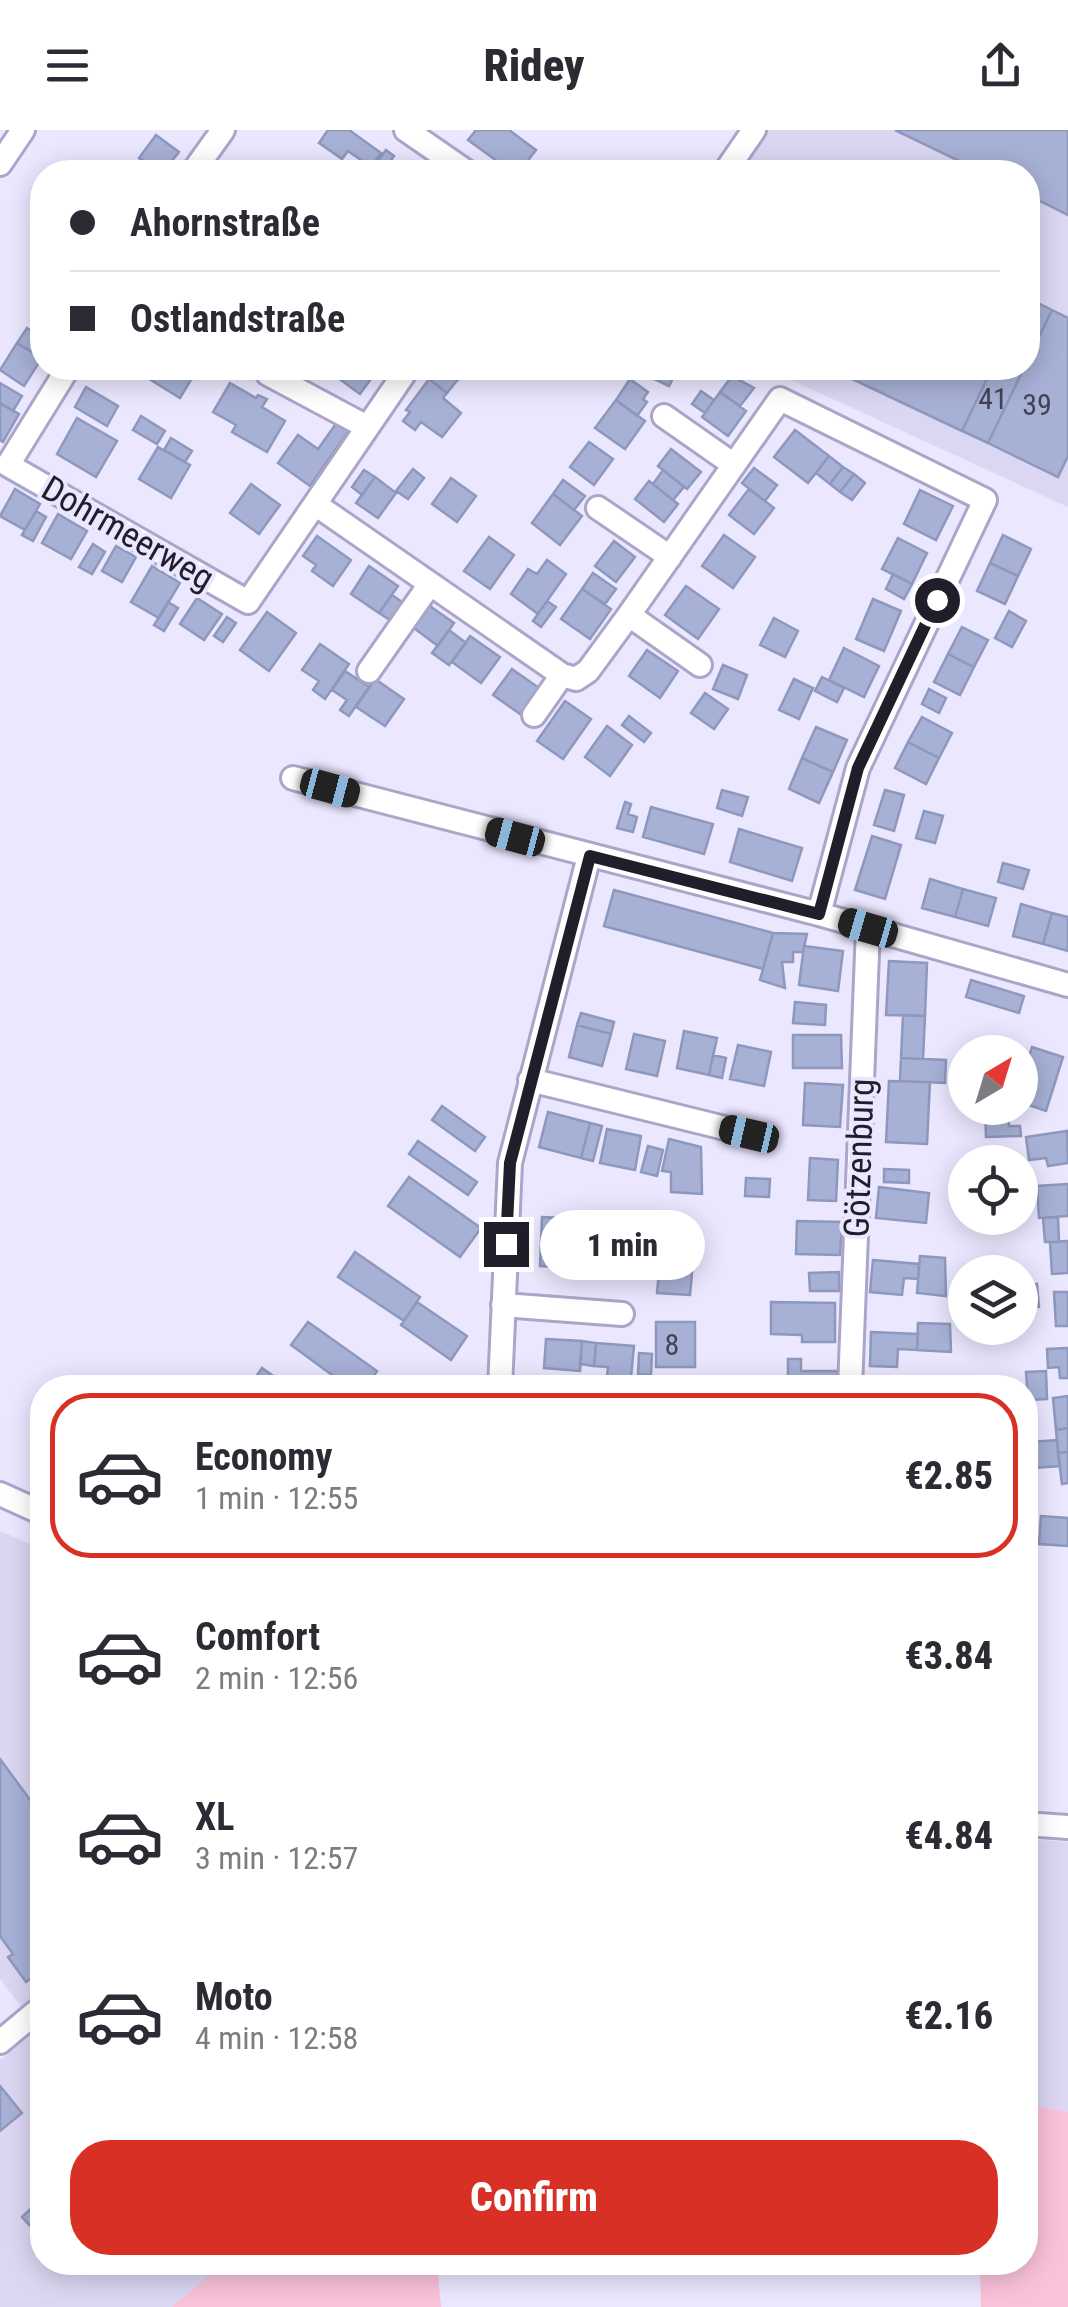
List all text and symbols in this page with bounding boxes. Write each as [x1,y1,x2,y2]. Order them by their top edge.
icon: menu [40,38,95,93]
icon: share [973,38,1028,93]
text: Ridey [484,39,584,92]
text: Ahornstraße [130,201,320,245]
text: Ostlandstraße [130,297,345,341]
house number: 41 [978,381,1008,416]
house number: 39 [1022,387,1052,422]
street label: Dohrmeerweg [35,468,221,599]
route start [915,578,960,623]
car [297,766,363,810]
car [482,815,548,859]
car [835,905,901,951]
north arrow [948,1035,1038,1125]
map controls [948,1035,1038,1345]
street label: Götzenburg [836,1078,883,1238]
car [716,1113,782,1155]
button: locate [948,1145,1038,1235]
callout: 1 min [541,1209,706,1279]
route end [484,1222,529,1267]
text: 1 min [587,1226,658,1264]
button: layers [948,1255,1038,1345]
house number: 8 [665,1327,679,1362]
icon: car [75,1431,165,1521]
text: Economy [195,1435,332,1479]
text: €2.85 [904,1454,993,1498]
text: 1 min · 12:55 [195,1479,358,1517]
icon: car [75,1611,165,1701]
text: Comfort [195,1615,320,1659]
text: €3.84 [904,1634,993,1678]
text: 2 min · 12:56 [195,1659,358,1697]
icon: car [75,1791,165,1881]
text: XL [195,1795,234,1839]
text: €4.84 [904,1814,993,1858]
text: 3 min · 12:57 [195,1839,358,1877]
icon: car [75,1971,165,2061]
text: Moto [195,1975,273,2019]
text: €2.16 [904,1994,993,2038]
text: 4 min · 12:58 [195,2019,358,2057]
button: Confirm [70,2140,998,2255]

